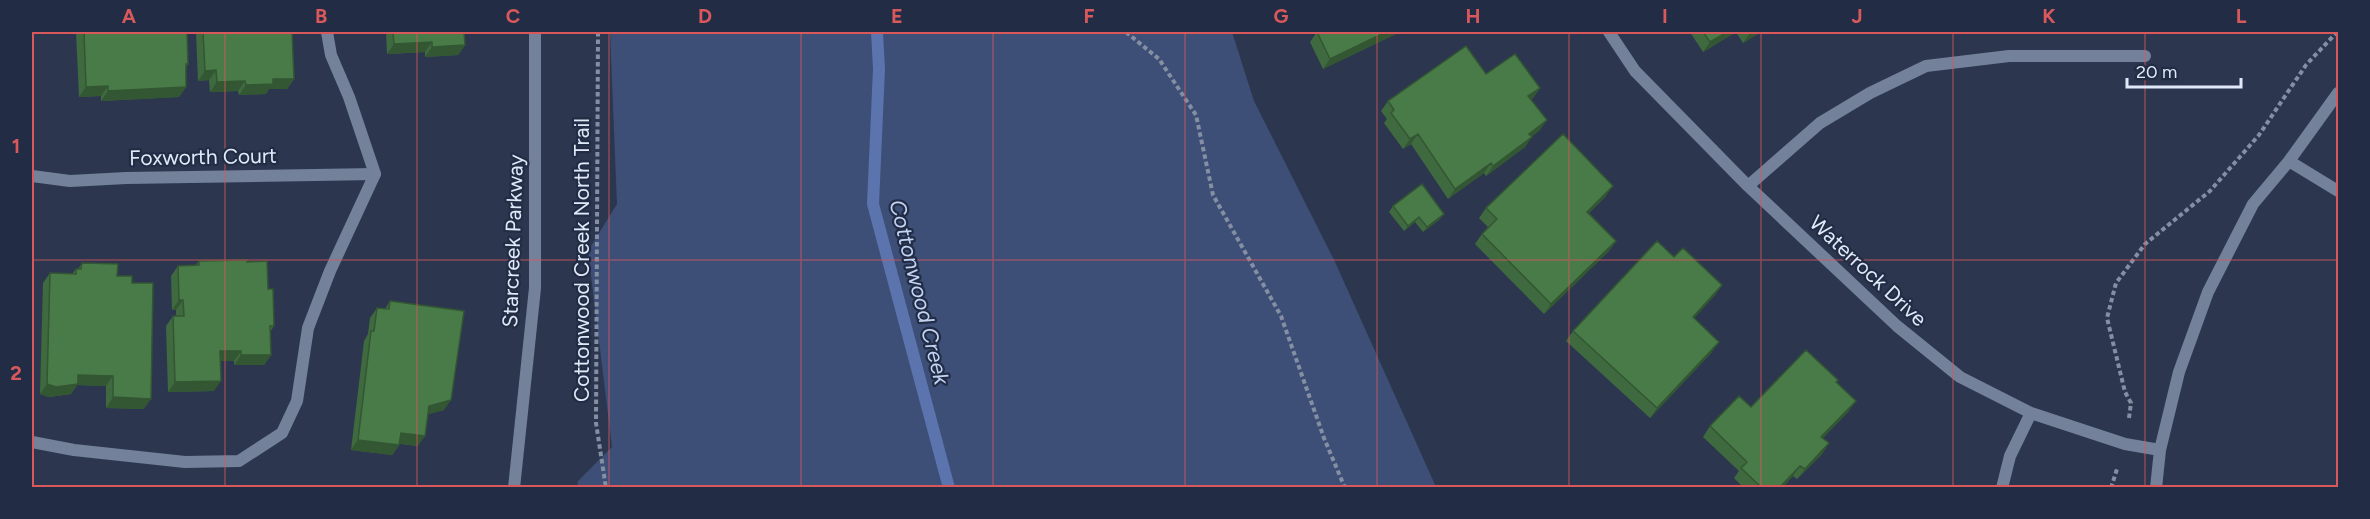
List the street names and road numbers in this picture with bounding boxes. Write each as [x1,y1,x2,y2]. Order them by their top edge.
street label: Cottonwood Creek North Trail [569,118,594,402]
street label: Foxworth Court [129,143,277,170]
street label: Starcreek Parkway [497,154,528,328]
street label: Waterrock Drive [1805,210,1932,331]

